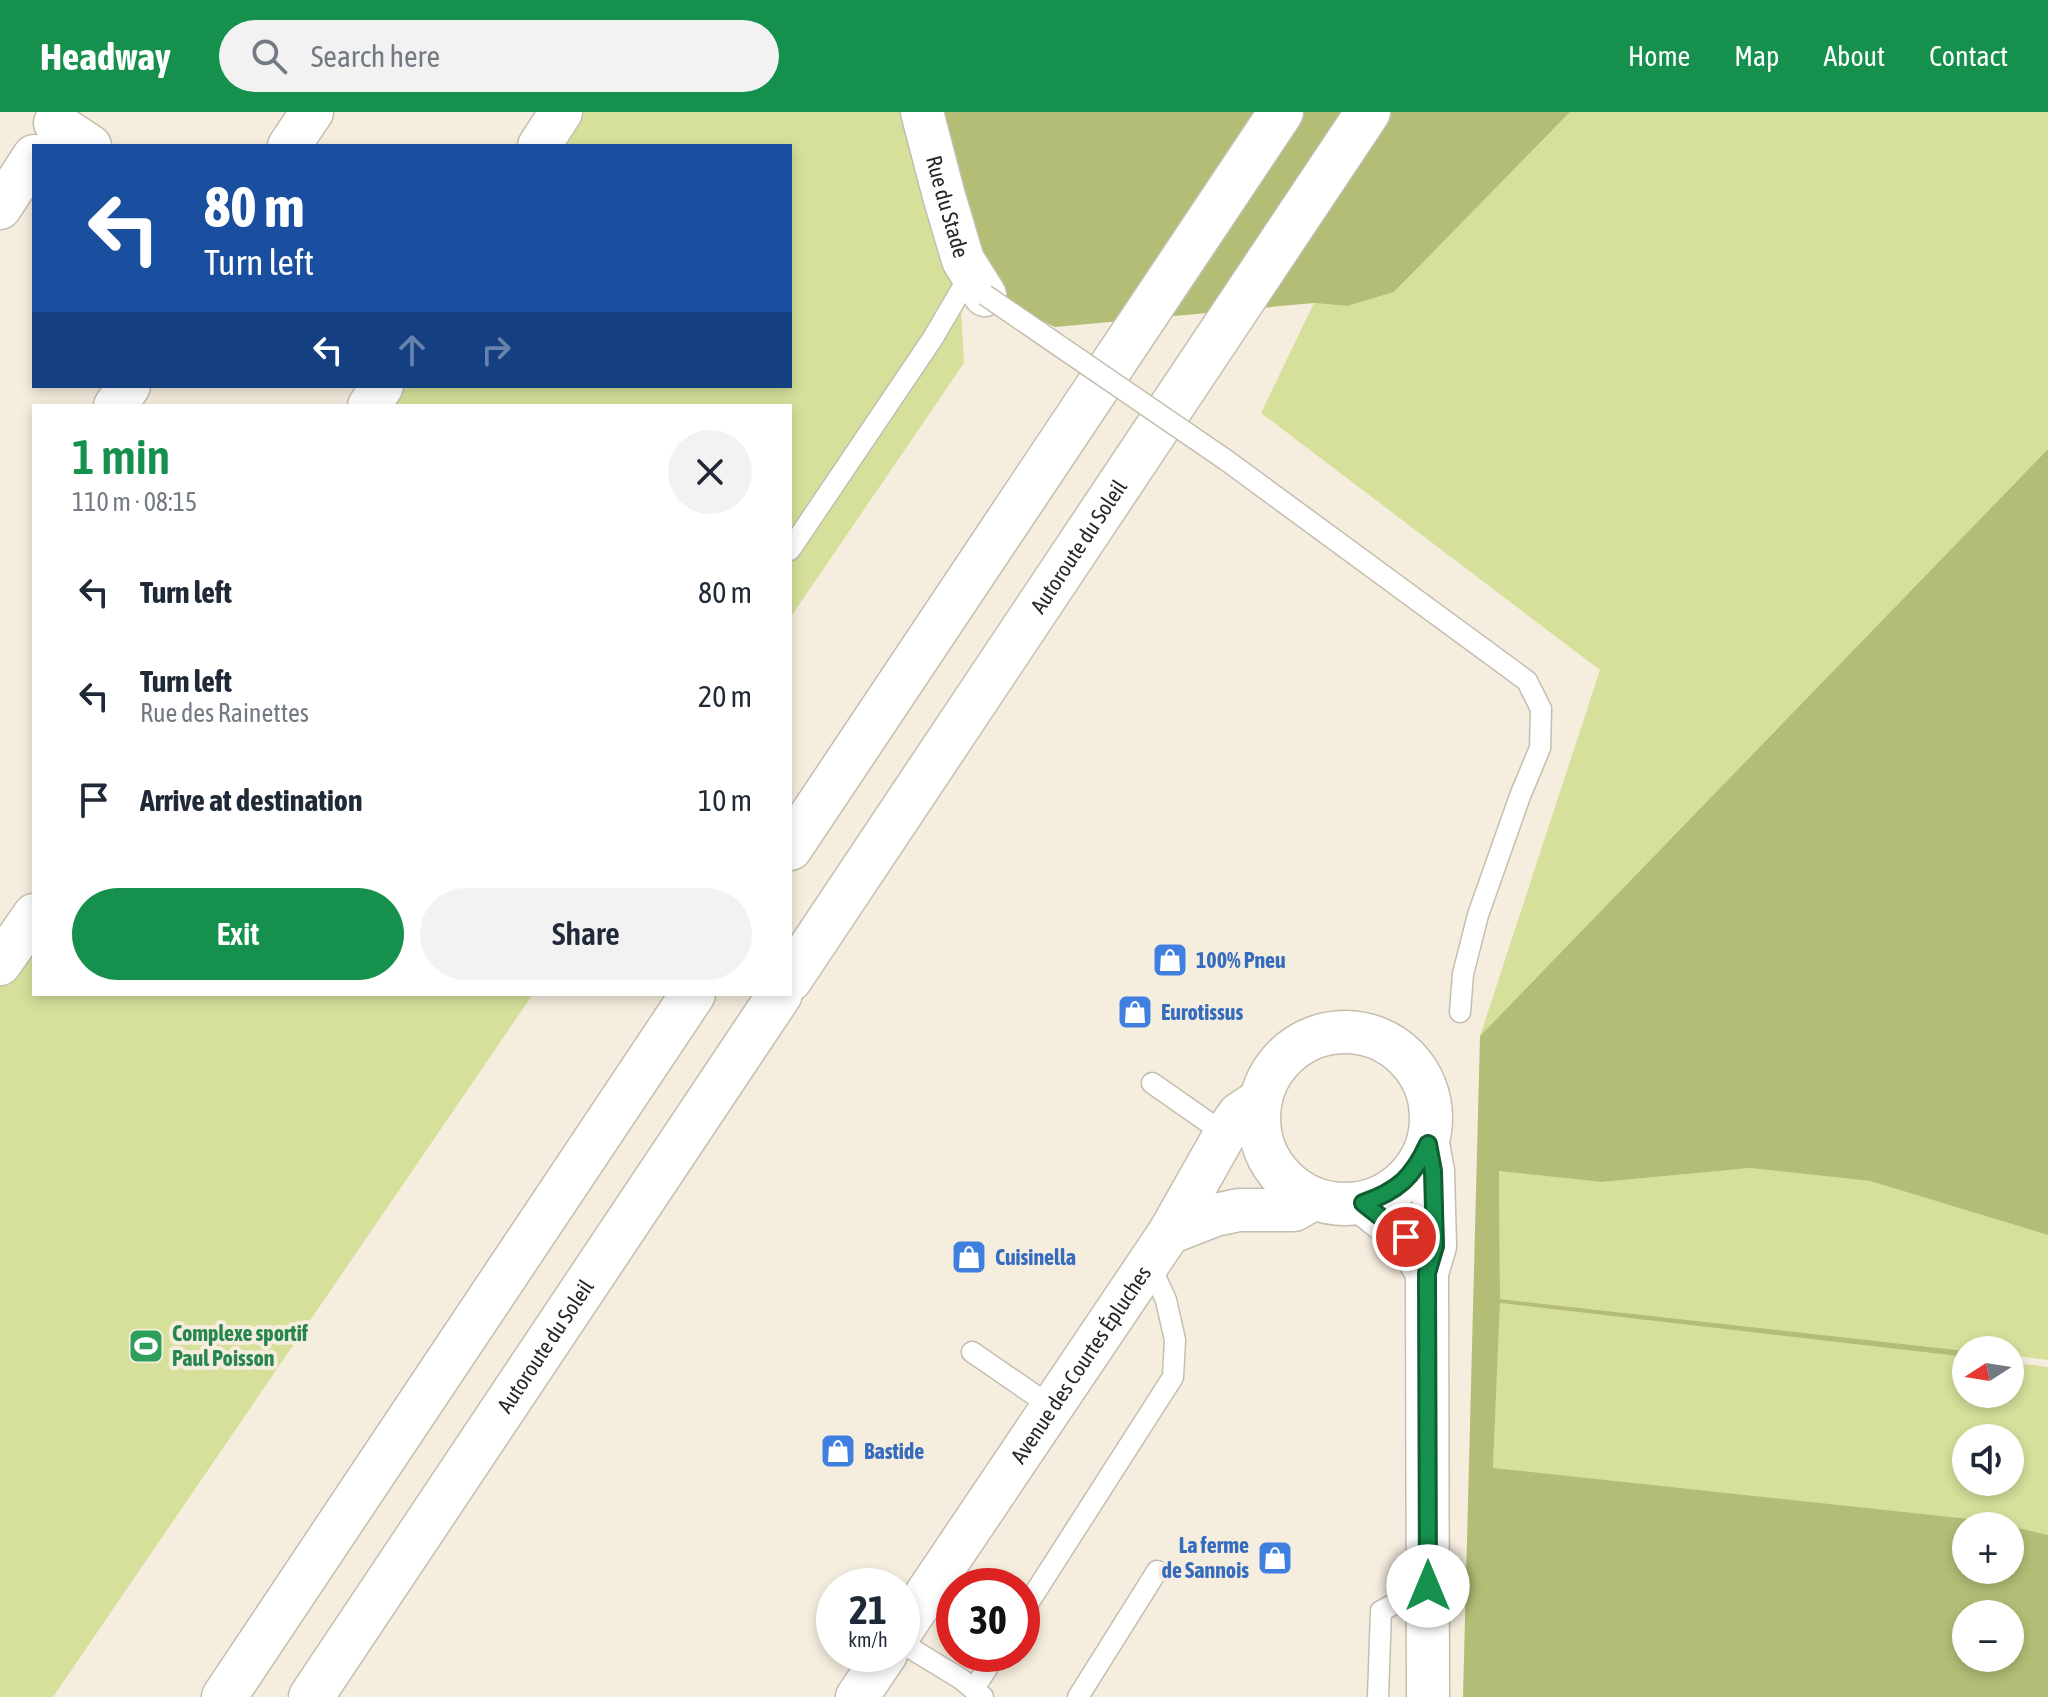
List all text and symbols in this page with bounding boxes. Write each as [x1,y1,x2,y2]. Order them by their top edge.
search box [219,20,779,92]
icon: search [247,34,291,78]
text: Headway [40,35,171,78]
text: Search here [311,39,440,73]
text: Home [1628,40,1690,72]
text: Map [1734,40,1779,72]
text: About [1823,40,1885,72]
text: Contact [1929,40,2008,72]
street label: Rue du Stade [921,153,975,261]
text: 80 m [204,175,305,239]
icon: left [72,176,176,280]
text: Turn left [204,241,314,283]
icon: left [306,328,350,372]
icon: ahead [390,328,434,372]
icon: right [474,328,518,372]
text: 1 min [72,429,170,484]
button: close [668,430,752,514]
street label: Autoroute du Soleil [1025,475,1132,618]
text: 110 m · 08:15 [72,487,197,517]
icon: left [72,570,116,614]
text: Turn left [140,575,232,609]
text: 80 m [698,575,752,609]
text: Turn left [140,664,232,698]
icon: left [72,674,116,718]
text: 20 m [698,679,752,713]
text: Rue des Rainettes [140,698,309,728]
icon: arrive [72,778,116,822]
text: Arrive at destination [140,783,362,817]
text: 10 m [698,783,752,817]
button: Exit [72,888,404,980]
button: Share [420,888,752,980]
shop icon: 100% Pneu [1151,941,1189,979]
place label: 100% Pneu [1196,947,1286,973]
shop icon: Eurotissus [1116,993,1154,1031]
place label: Eurotissus [1161,999,1243,1025]
pin [1372,1203,1440,1271]
icon: arrive [1384,1215,1428,1259]
shop icon: Cuisinella [950,1238,988,1276]
place label: Cuisinella [995,1244,1076,1270]
street label: Avenue des Courtes Épluches [1005,1261,1156,1468]
street label: Autoroute du Soleil [491,1274,599,1418]
place label: Complexe sportif Paul Poisson [172,1320,309,1371]
sports icon: Complexe sportif Paul Poisson [127,1327,165,1365]
north arrow [1952,1336,2024,1408]
map controls [1952,1336,2024,1672]
button: sound [1952,1424,2024,1496]
shop icon: Bastide [819,1432,857,1470]
place label: Bastide [864,1438,924,1464]
button: + [1952,1512,2024,1584]
place label: La ferme de Sannois [1162,1532,1249,1583]
shop icon: La ferme de Sannois [1256,1539,1294,1577]
position arrow [1386,1544,1470,1628]
speed limit sign: 30 [936,1568,1040,1672]
text: 21 [849,1587,887,1632]
button: − [1952,1600,2024,1672]
text: km/h [848,1628,888,1651]

